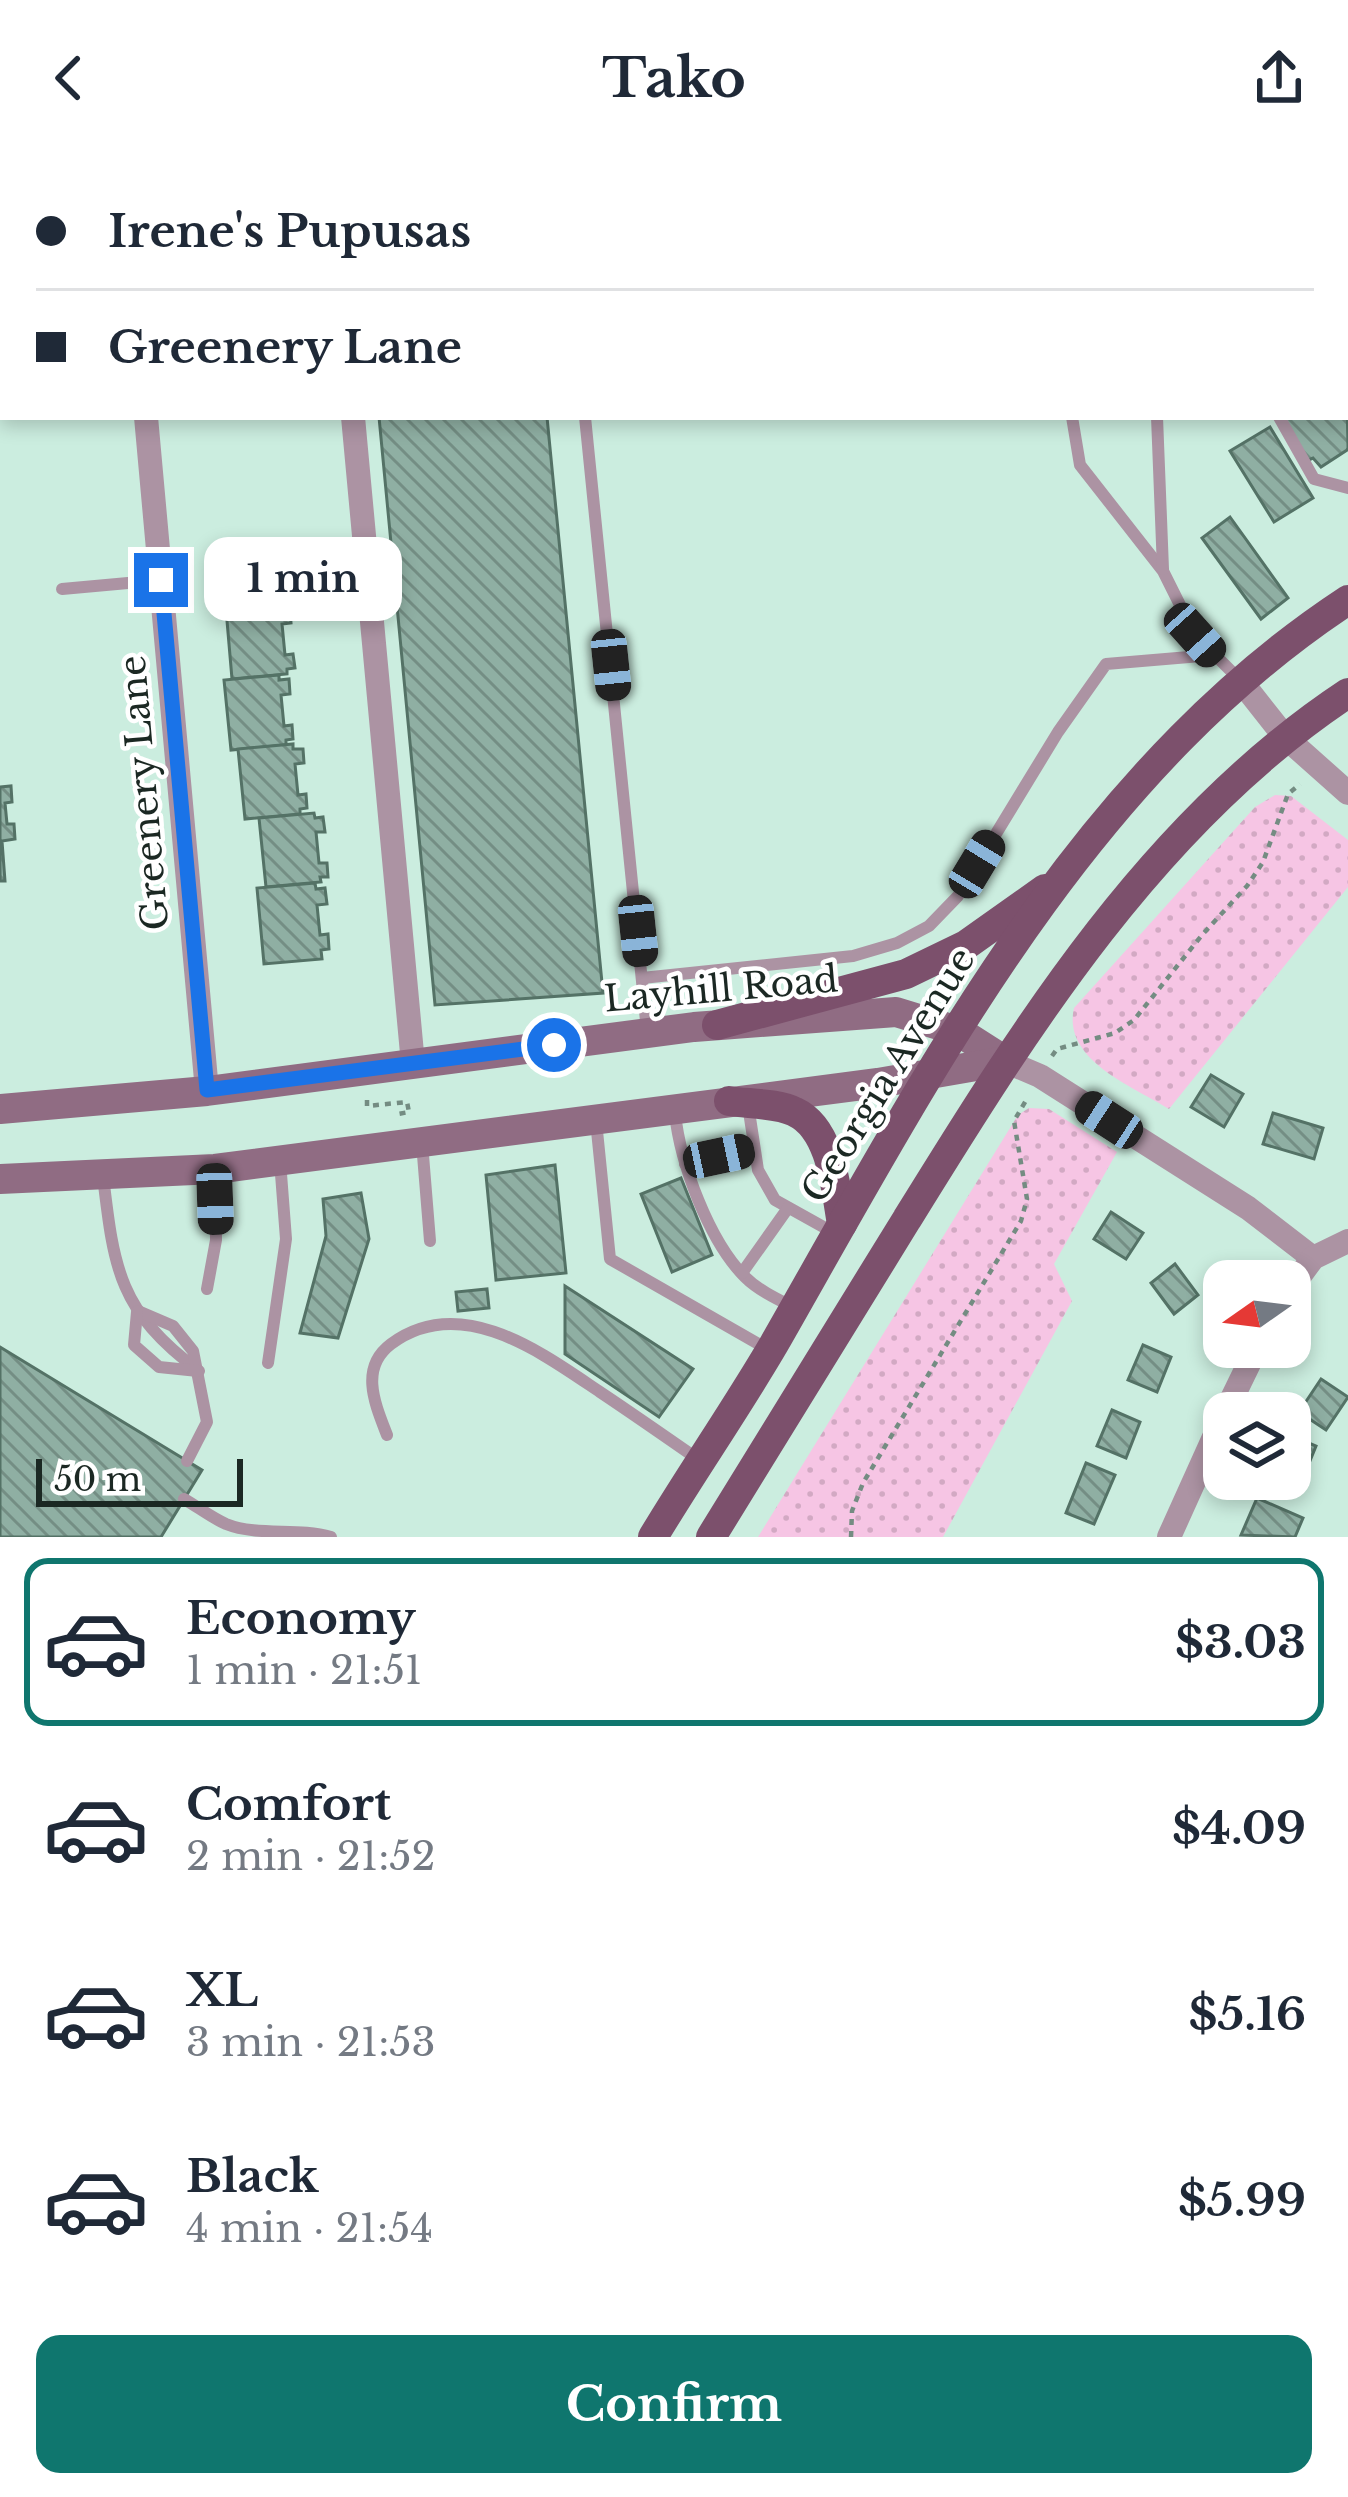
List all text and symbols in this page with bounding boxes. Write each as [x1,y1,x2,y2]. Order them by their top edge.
icon: back [36,45,102,111]
text: Tako [602,45,746,112]
icon: share [1246,45,1312,111]
text: Irene's Pupusas [108,203,471,259]
text: Greenery Lane [108,319,462,375]
callout: 1 min [203,538,401,622]
route end [134,553,188,607]
text: 1 min [247,554,359,603]
car [1158,596,1232,674]
car [589,627,633,703]
street label: Greenery Lane [110,654,178,932]
car [943,824,1011,904]
car [616,893,660,969]
street label: Georgia Avenue [792,939,984,1211]
street label: Layhill Road [602,956,840,1022]
route start [527,1018,581,1072]
car [1069,1085,1149,1155]
car [680,1131,758,1181]
car [196,1162,234,1236]
north arrow [1203,1260,1311,1368]
map controls [1203,1260,1311,1500]
button: layers [1203,1392,1311,1500]
scale bar [36,1453,243,1506]
text: 50 m [54,1459,141,1500]
icon: car [42,1588,150,1696]
text: Economy [186,1590,416,1646]
text: $3.03 [1175,1614,1306,1670]
text: 1 min · 21:51 [186,1646,422,1695]
icon: car [42,1774,150,1882]
text: Comfort [186,1776,391,1832]
text: $4.09 [1172,1800,1306,1856]
text: 2 min · 21:52 [186,1832,435,1881]
icon: car [42,1960,150,2068]
text: XL [186,1962,258,2018]
text: $5.16 [1189,1986,1306,2042]
text: 3 min · 21:53 [186,2018,435,2067]
icon: car [42,2146,150,2254]
text: Black [186,2148,319,2204]
text: $5.99 [1178,2172,1306,2228]
text: 4 min · 21:54 [186,2204,433,2253]
button: Confirm [36,2335,1312,2473]

